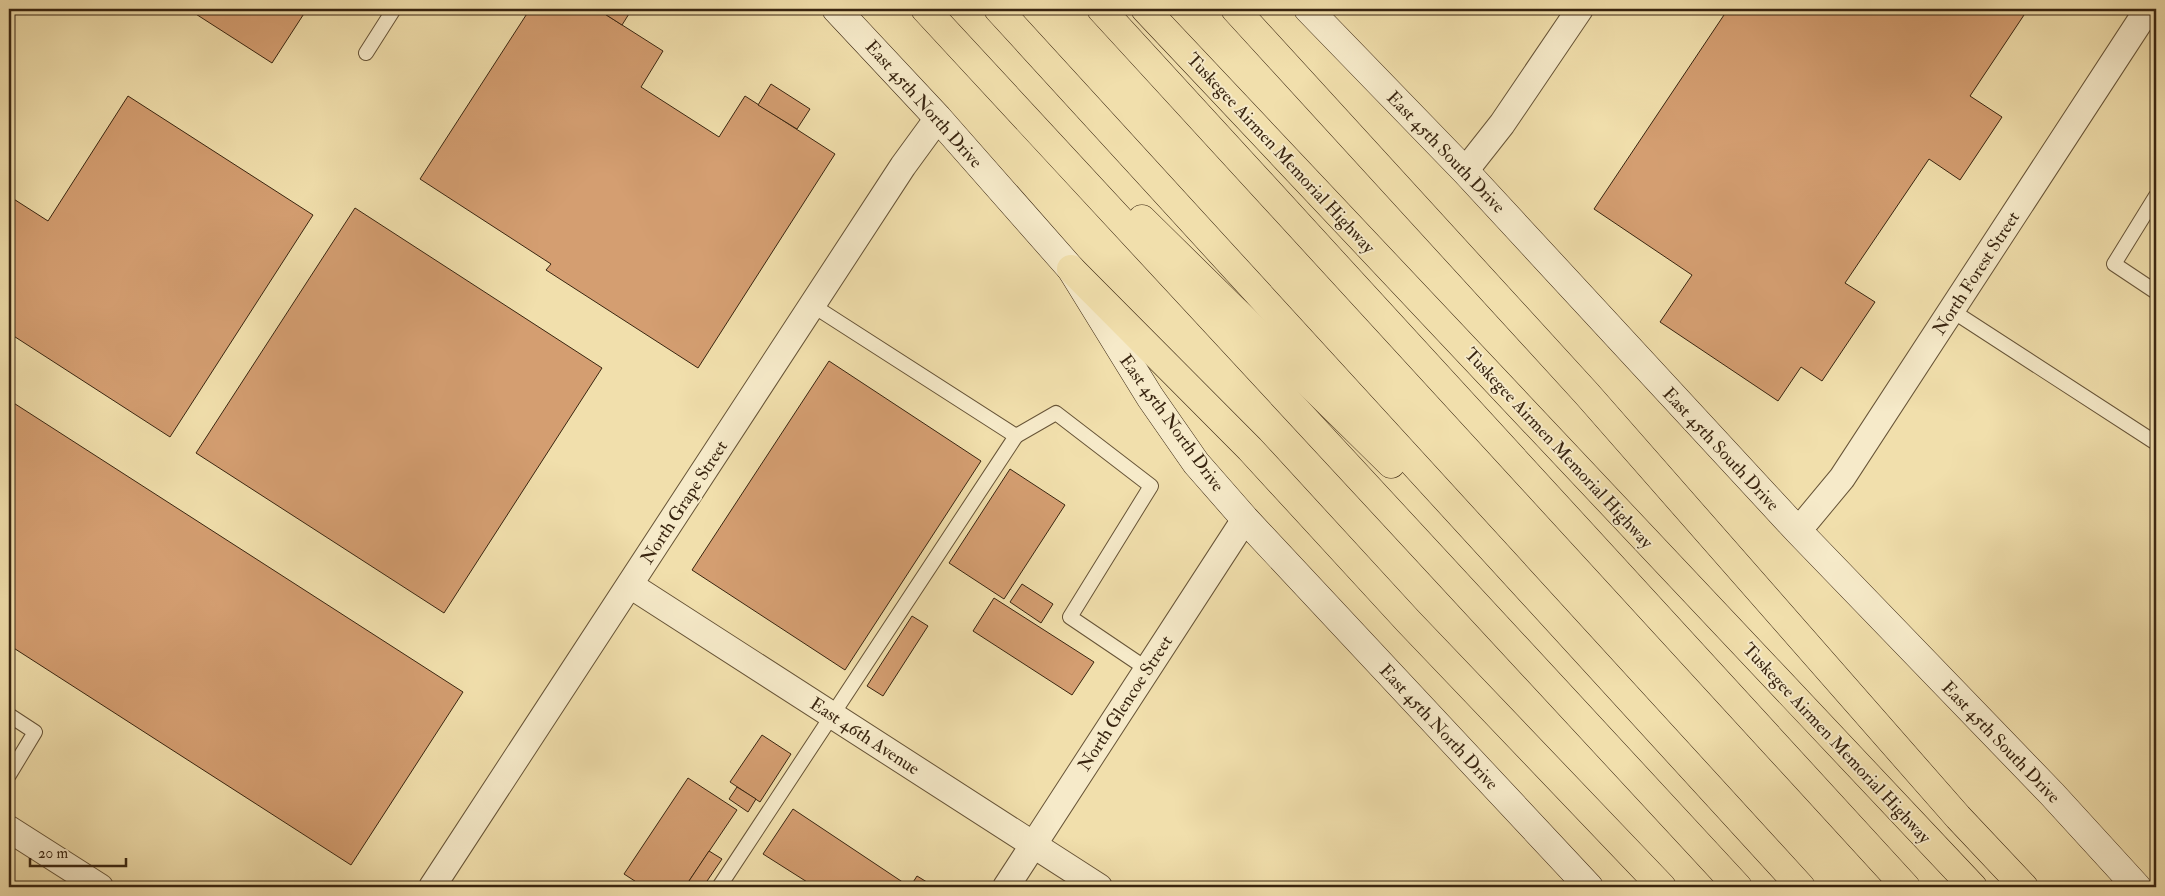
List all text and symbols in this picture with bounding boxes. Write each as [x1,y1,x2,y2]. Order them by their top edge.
street label: East 45th North Drive [860,36,987,173]
street label: Tuskegee Airmen Memorial Highway [1181,48,1381,259]
street label: East 45th South Drive [1381,86,1510,219]
street label: North Forest Street [1928,207,2025,340]
street label: Tuskegee Airmen Memorial Highway [1459,343,1659,554]
street label: East 45th North Drive [1114,350,1229,497]
street label: East 45th South Drive [1657,383,1784,516]
street label: North Grape Street [636,436,733,569]
street label: North Glencoe Street [1073,631,1178,775]
street label: Tuskegee Airmen Memorial Highway [1737,638,1937,849]
street label: East 45th North Drive [1374,659,1503,796]
street label: East 45th South Drive [1936,676,2065,809]
street label: East 46th Avenue [806,692,924,781]
scale bar [30,836,126,868]
text: 20 m [38,844,68,863]

